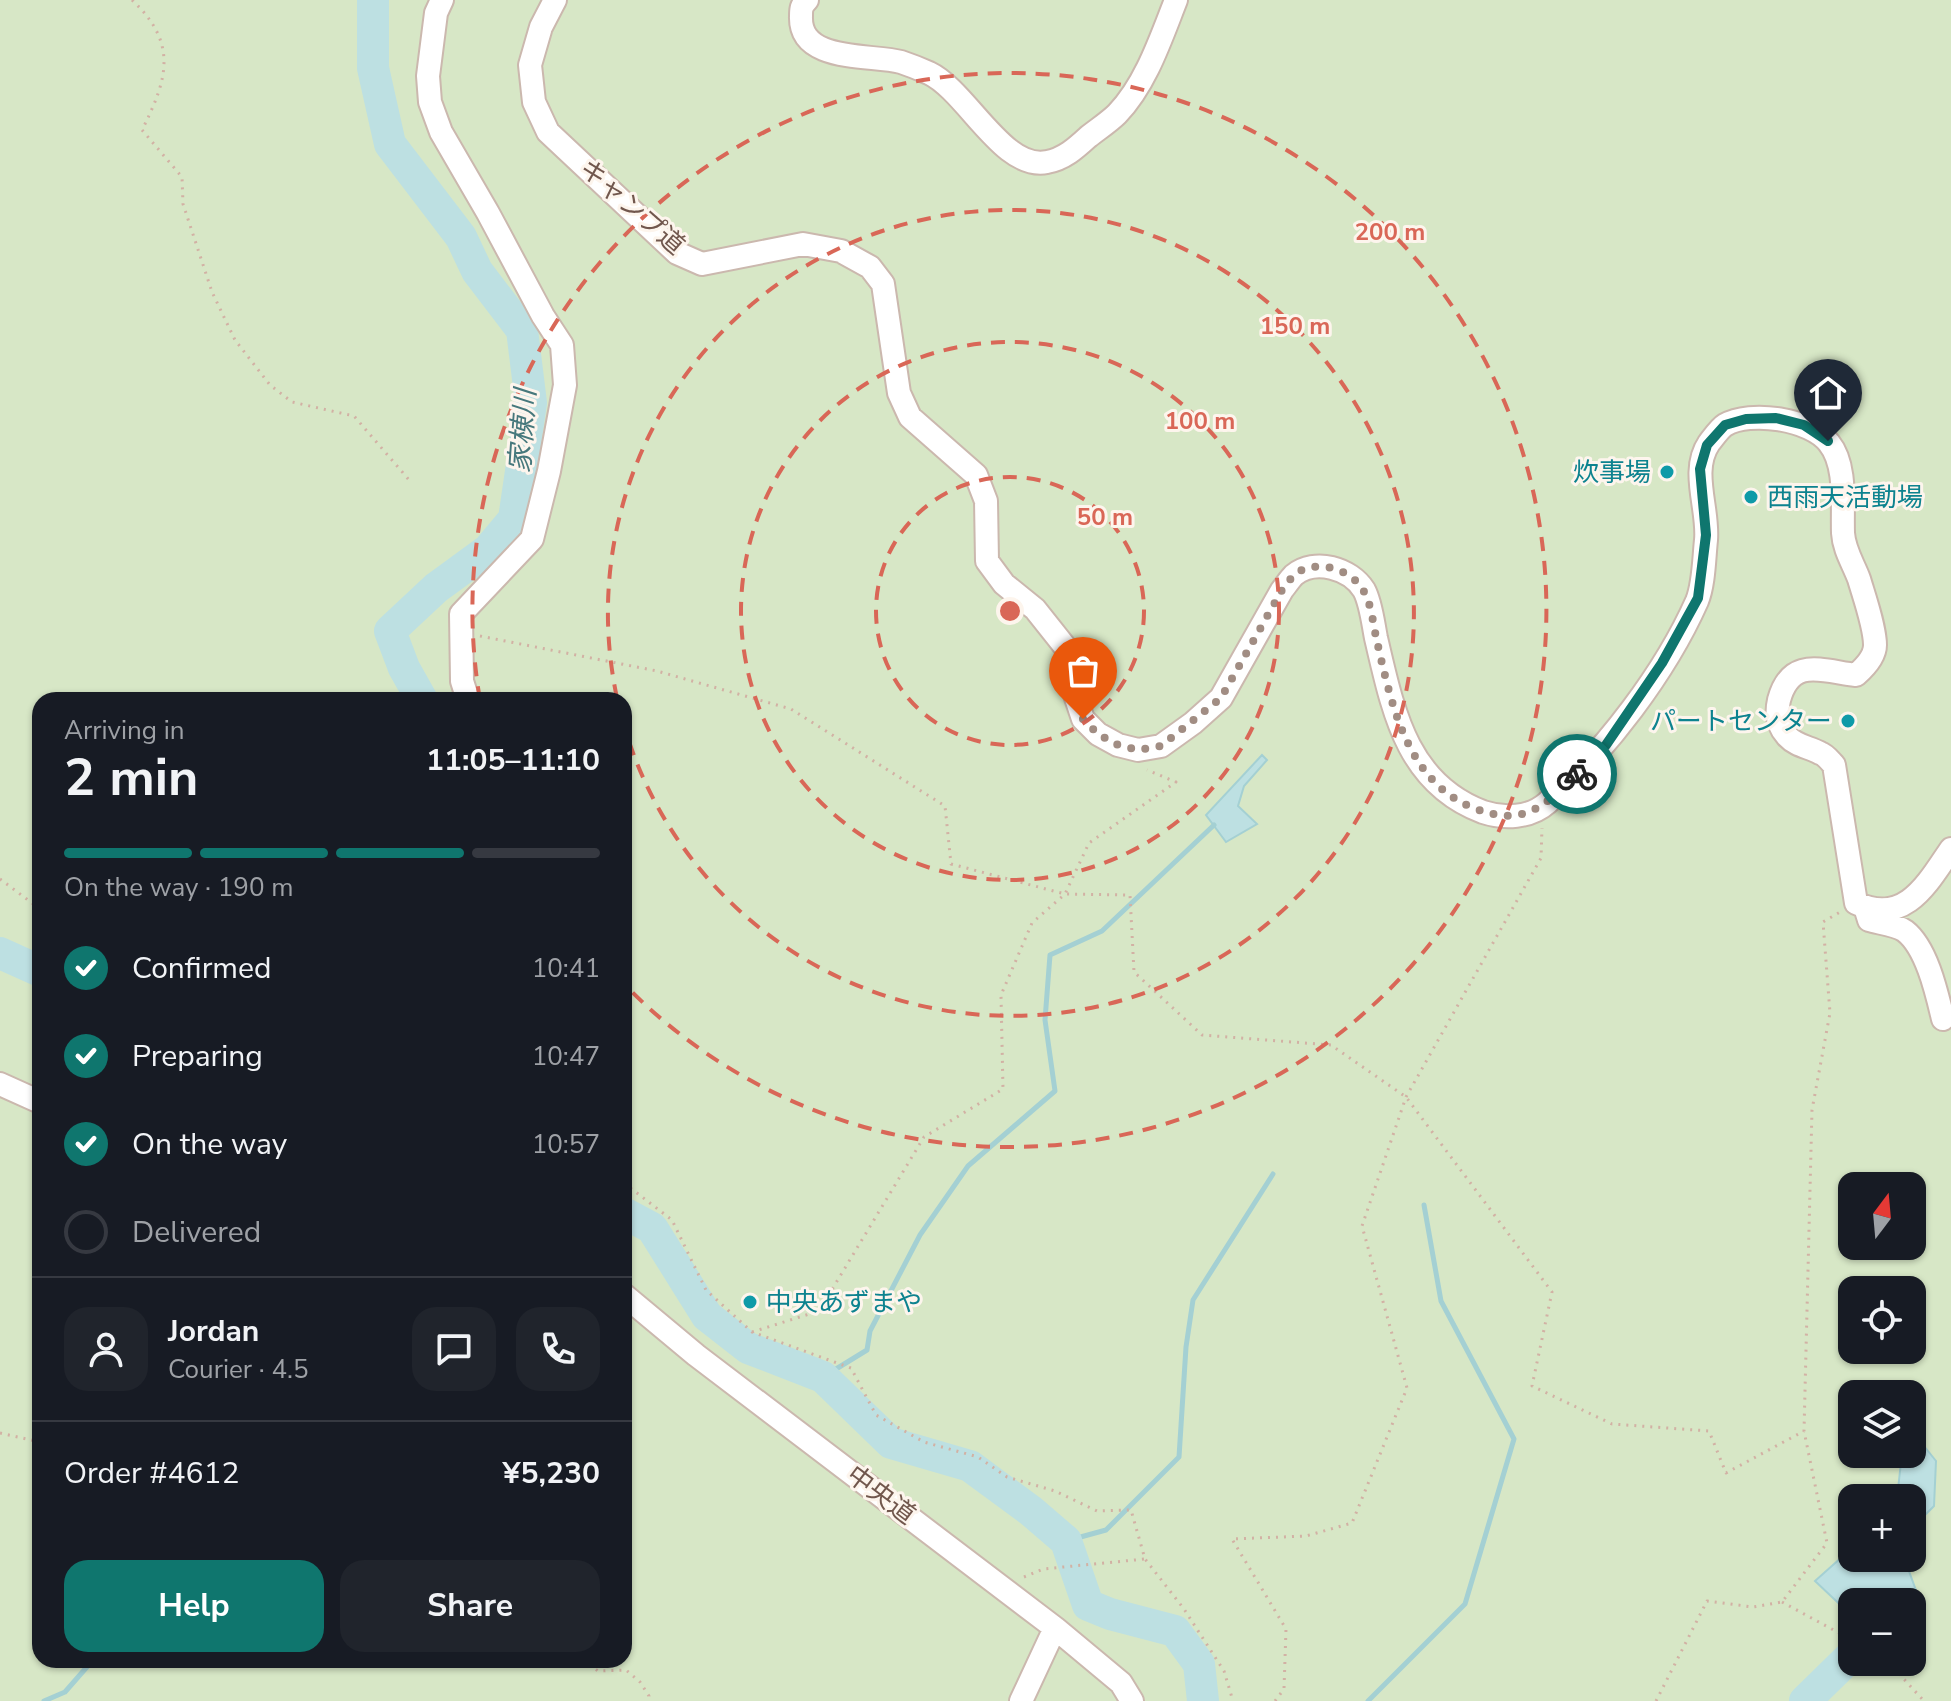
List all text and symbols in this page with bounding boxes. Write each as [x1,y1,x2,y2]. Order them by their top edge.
street label: キャンプ道 [572,151,692,263]
text: 200 m [1355,216,1425,248]
text: 150 m [1260,310,1330,342]
pin [1794,359,1862,441]
icon: home [1806,371,1850,415]
water label: 家棟川 [501,385,545,474]
text: 100 m [1165,405,1235,437]
place label: 炊事場 [1573,455,1651,490]
marker: 炊事場 [1658,463,1676,481]
place label: 西雨天活動場 [1767,480,1923,515]
marker: 西雨天活動場 [1742,488,1760,506]
text: 50 m [1077,501,1133,533]
centre of rings [996,597,1024,625]
pin [1049,637,1117,719]
icon: bag [1061,649,1105,693]
place label: パートセンター [1650,704,1832,739]
marker: パートセンター [1839,712,1857,730]
text: Arriving in [64,713,185,748]
courier [1537,734,1617,814]
text: 11:05–11:10 [426,740,600,781]
text: 2 min [64,742,199,813]
icon: bike [1555,752,1599,796]
text: On the way · 190 m [64,870,293,905]
icon: check [64,946,108,990]
text: Confirmed [132,948,272,989]
text: 10:41 [532,951,600,986]
icon: check [64,1034,108,1078]
text: Preparing [132,1036,263,1077]
text: 10:47 [532,1039,600,1074]
icon: check [64,1122,108,1166]
text: On the way [132,1124,287,1165]
text: 10:57 [532,1127,600,1162]
north arrow [1838,1172,1926,1260]
map controls [1838,1172,1926,1676]
text: Delivered [132,1212,261,1253]
button: locate [1838,1276,1926,1364]
place label: 中央あずまや [766,1285,922,1320]
marker: 中央あずまや [741,1293,759,1311]
button: person [64,1307,148,1391]
button: chat [412,1307,496,1391]
button: phone [516,1307,600,1391]
text: Jordan [168,1311,259,1352]
text: Courier · 4.5 [168,1352,309,1387]
button: layers [1838,1380,1926,1468]
text: Order #4612 [64,1453,239,1494]
text: ¥5,230 [503,1453,600,1494]
street label: 中央道 [839,1458,923,1532]
button: + [1838,1484,1926,1572]
button: Help [64,1560,324,1652]
button: Share [340,1560,600,1652]
button: − [1838,1588,1926,1676]

